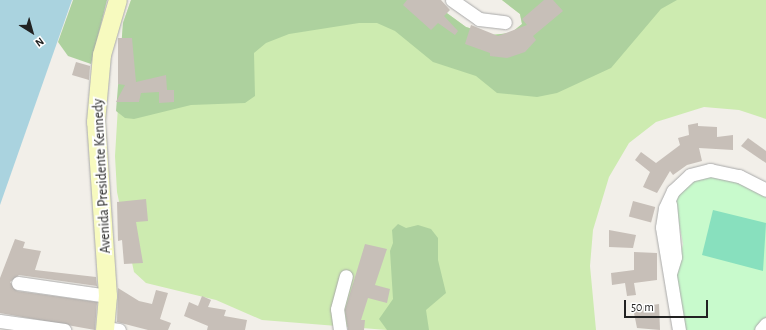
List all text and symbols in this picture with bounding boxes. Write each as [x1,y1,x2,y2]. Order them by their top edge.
north arrow [12,12,52,52]
text: N [33,35,46,49]
street label: Avenida Presidente Kennedy [90,98,114,254]
scale bar [626,292,710,318]
text: 50 m [631,301,654,313]

